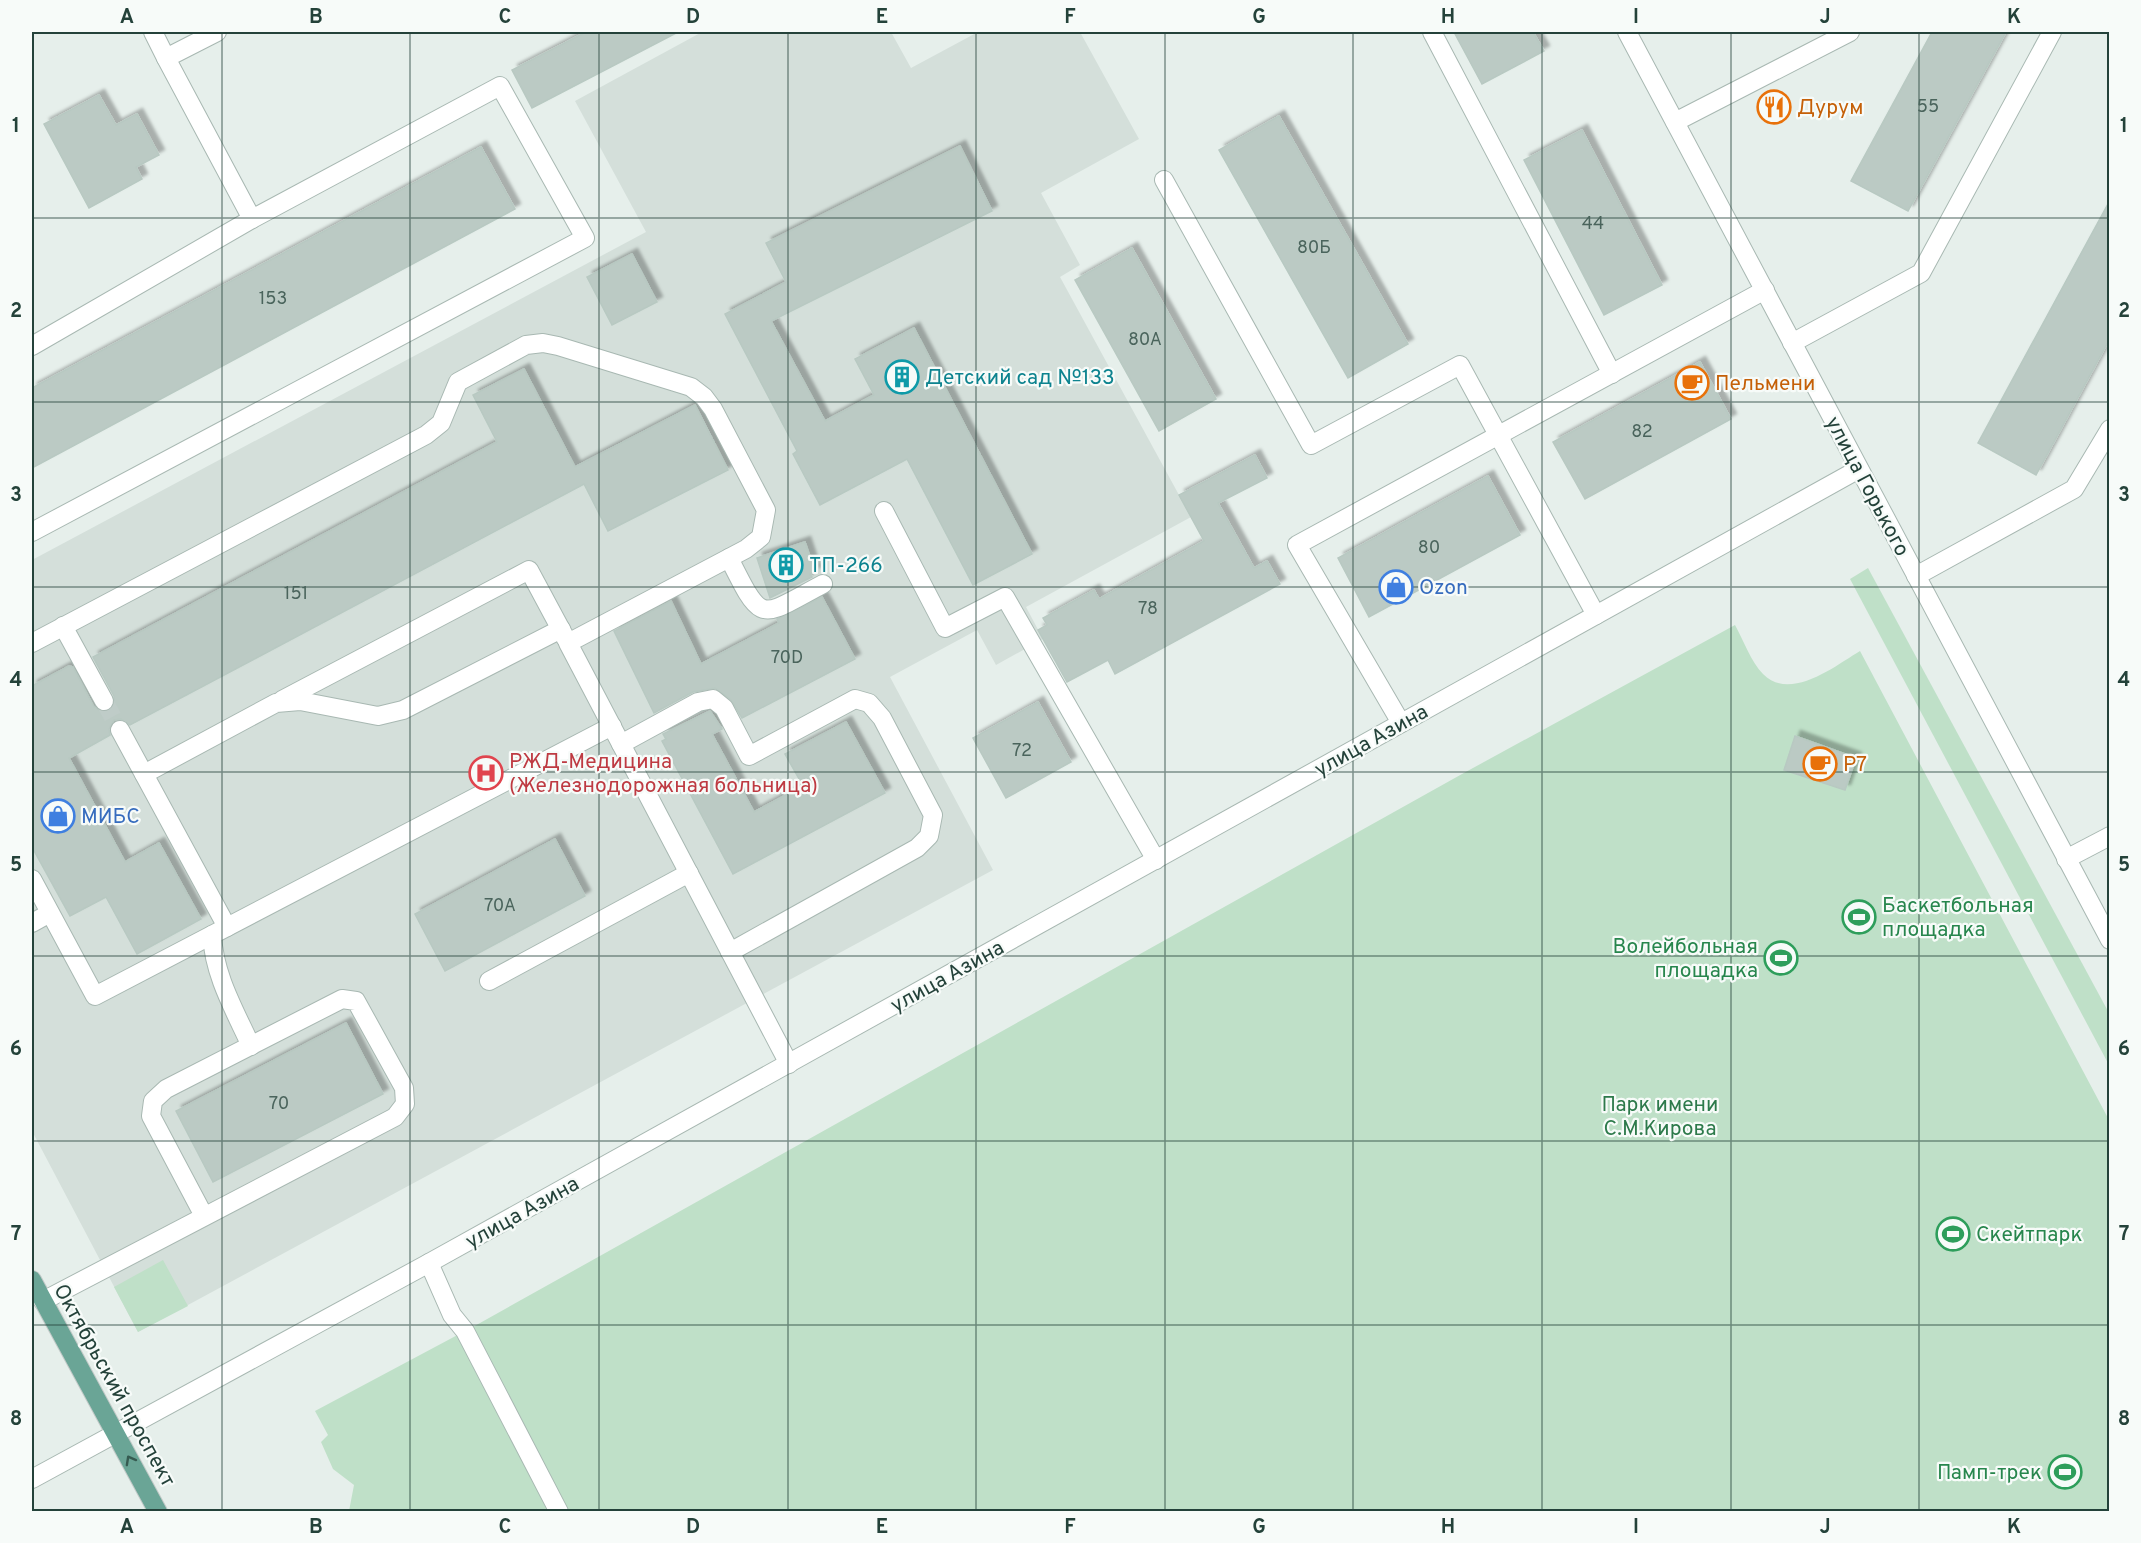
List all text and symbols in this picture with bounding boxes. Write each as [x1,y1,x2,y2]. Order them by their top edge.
text: A [120,5,134,31]
text: B [309,5,323,31]
text: C [499,5,511,31]
text: D [686,5,700,31]
text: E [876,5,888,31]
text: F [1064,5,1076,31]
text: G [1252,5,1266,31]
text: H [1441,5,1455,31]
text: I [1633,5,1639,31]
text: J [1819,5,1831,31]
text: K [2007,5,2021,31]
restaurant icon: Дурум [1756,89,1792,125]
place label: Дурум [1797,95,1864,122]
house number: 55 [1917,96,1939,119]
text: 1 [12,114,20,140]
text: 1 [2120,114,2128,140]
house number: 44 [1582,213,1604,236]
house number: 80Б [1297,237,1331,260]
house number: 153 [259,288,287,311]
text: 2 [10,299,22,325]
text: 2 [2118,299,2130,325]
house number: 80А [1128,329,1162,352]
building icon: Детский сад №133 [884,359,920,395]
place label: Детский сад №133 [925,365,1115,392]
cafe icon: Пельмени [1674,365,1710,401]
place label: Пельмени [1715,371,1815,398]
street label: улица Горького [1818,412,1915,561]
house number: 82 [1631,421,1653,444]
text: 3 [10,483,22,509]
text: 3 [2118,483,2130,509]
house number: 80 [1418,537,1440,560]
building icon: ТП-266 [768,547,804,583]
place label: ТП-266 [809,553,883,580]
shop icon: Ozon [1378,569,1414,605]
place label: Ozon [1419,575,1468,602]
house number: 151 [284,583,308,606]
house number: 78 [1138,598,1158,621]
house number: 70D [771,647,803,670]
text: 4 [10,668,22,694]
text: 4 [2118,668,2130,694]
street label: улица Азина [1310,699,1433,784]
house number: 72 [1012,740,1032,763]
cafe icon: Р7 [1802,746,1838,782]
place label: РЖД-Медицина (Железнодорожная больница) [509,749,818,800]
place label: Р7 [1843,752,1867,779]
hospital icon: РЖД-Медицина (Железнодорожная больница) [468,755,504,791]
shop icon: МИБС [40,798,76,834]
place label: МИБС [81,804,140,831]
text: 5 [10,853,22,879]
text: 5 [2118,853,2130,879]
place label: Баскетбольная площадка [1882,893,2034,944]
house number: 70А [484,895,516,918]
sports icon: Баскетбольная площадка [1841,899,1877,935]
place label: Волейбольная площадка [1613,934,1758,985]
street label: улица Азина [886,935,1009,1020]
sports icon: Волейбольная площадка [1763,940,1799,976]
text: 6 [10,1037,22,1063]
text: 6 [2118,1037,2130,1063]
park label: Парк имени С.М.Кирова [1602,1092,1718,1143]
house number: 70 [269,1093,289,1116]
street label: улица Азина [461,1171,584,1256]
sports icon: Скейтпарк [1935,1216,1971,1252]
text: 7 [11,1222,21,1248]
place label: Скейтпарк [1976,1222,2082,1249]
text: 7 [2119,1222,2129,1248]
street label: Октябрьский проспект [47,1279,181,1492]
text: 8 [10,1407,22,1433]
text: 8 [2118,1407,2130,1433]
sports icon: Памп-трек [2047,1454,2083,1490]
one-way arrow [126,1456,137,1466]
place label: Памп-трек [1937,1460,2042,1487]
text: A [120,1515,134,1541]
text: B [309,1515,323,1541]
text: C [499,1515,511,1541]
text: D [686,1515,700,1541]
text: E [876,1515,888,1541]
text: F [1064,1515,1076,1541]
text: G [1252,1515,1266,1541]
text: H [1441,1515,1455,1541]
text: I [1633,1515,1639,1541]
text: J [1819,1515,1831,1541]
text: K [2007,1515,2021,1541]

